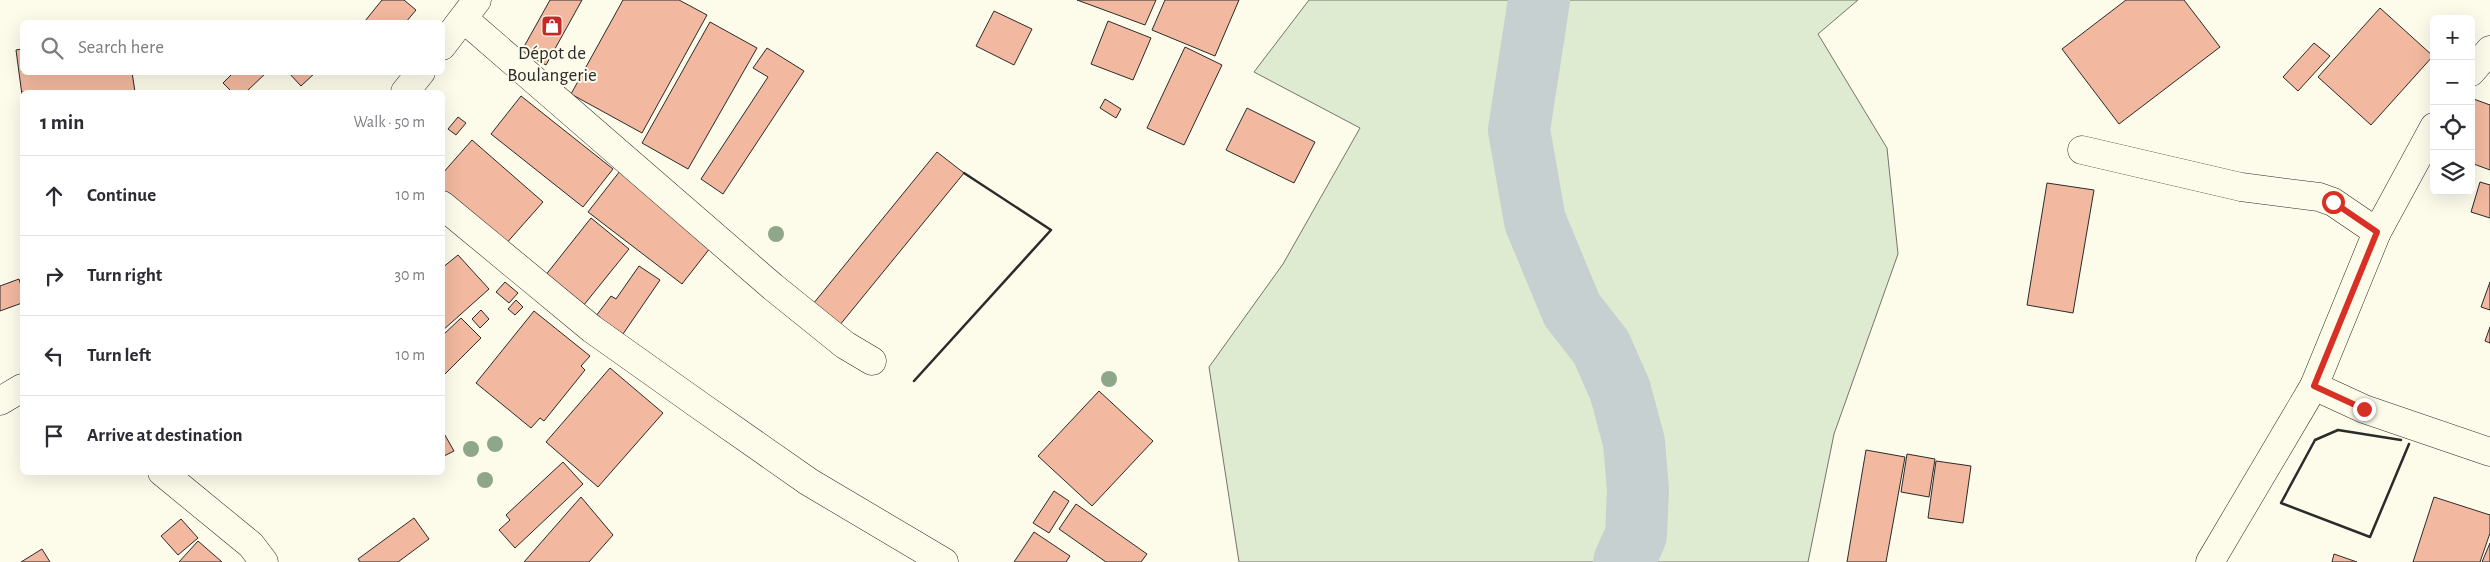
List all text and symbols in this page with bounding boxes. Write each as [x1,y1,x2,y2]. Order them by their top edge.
shop icon: Dépot de Boulangerie [540,14,564,38]
map controls [2430,15,2475,195]
button: + [2430,15,2475,60]
search box [20,20,445,75]
icon: search [38,34,66,62]
text: Search here [78,38,164,57]
place label: Dépot de Boulangerie [507,44,597,85]
button: − [2430,60,2475,105]
button: locate [2430,105,2475,150]
text: 1 min [40,112,84,133]
text: Walk · 50 m [353,114,425,130]
button: layers [2430,150,2475,195]
icon: ahead [40,182,68,210]
text: Continue [87,186,156,205]
text: 10 m [396,187,425,203]
route start [2322,191,2345,214]
icon: right [40,262,68,290]
text: Turn right [87,266,162,285]
text: 30 m [395,267,425,283]
icon: left [40,342,68,370]
text: Turn left [87,346,151,365]
text: 10 m [396,347,425,363]
route end [2353,398,2376,421]
icon: arrive [40,422,68,450]
text: Arrive at destination [87,426,243,445]

